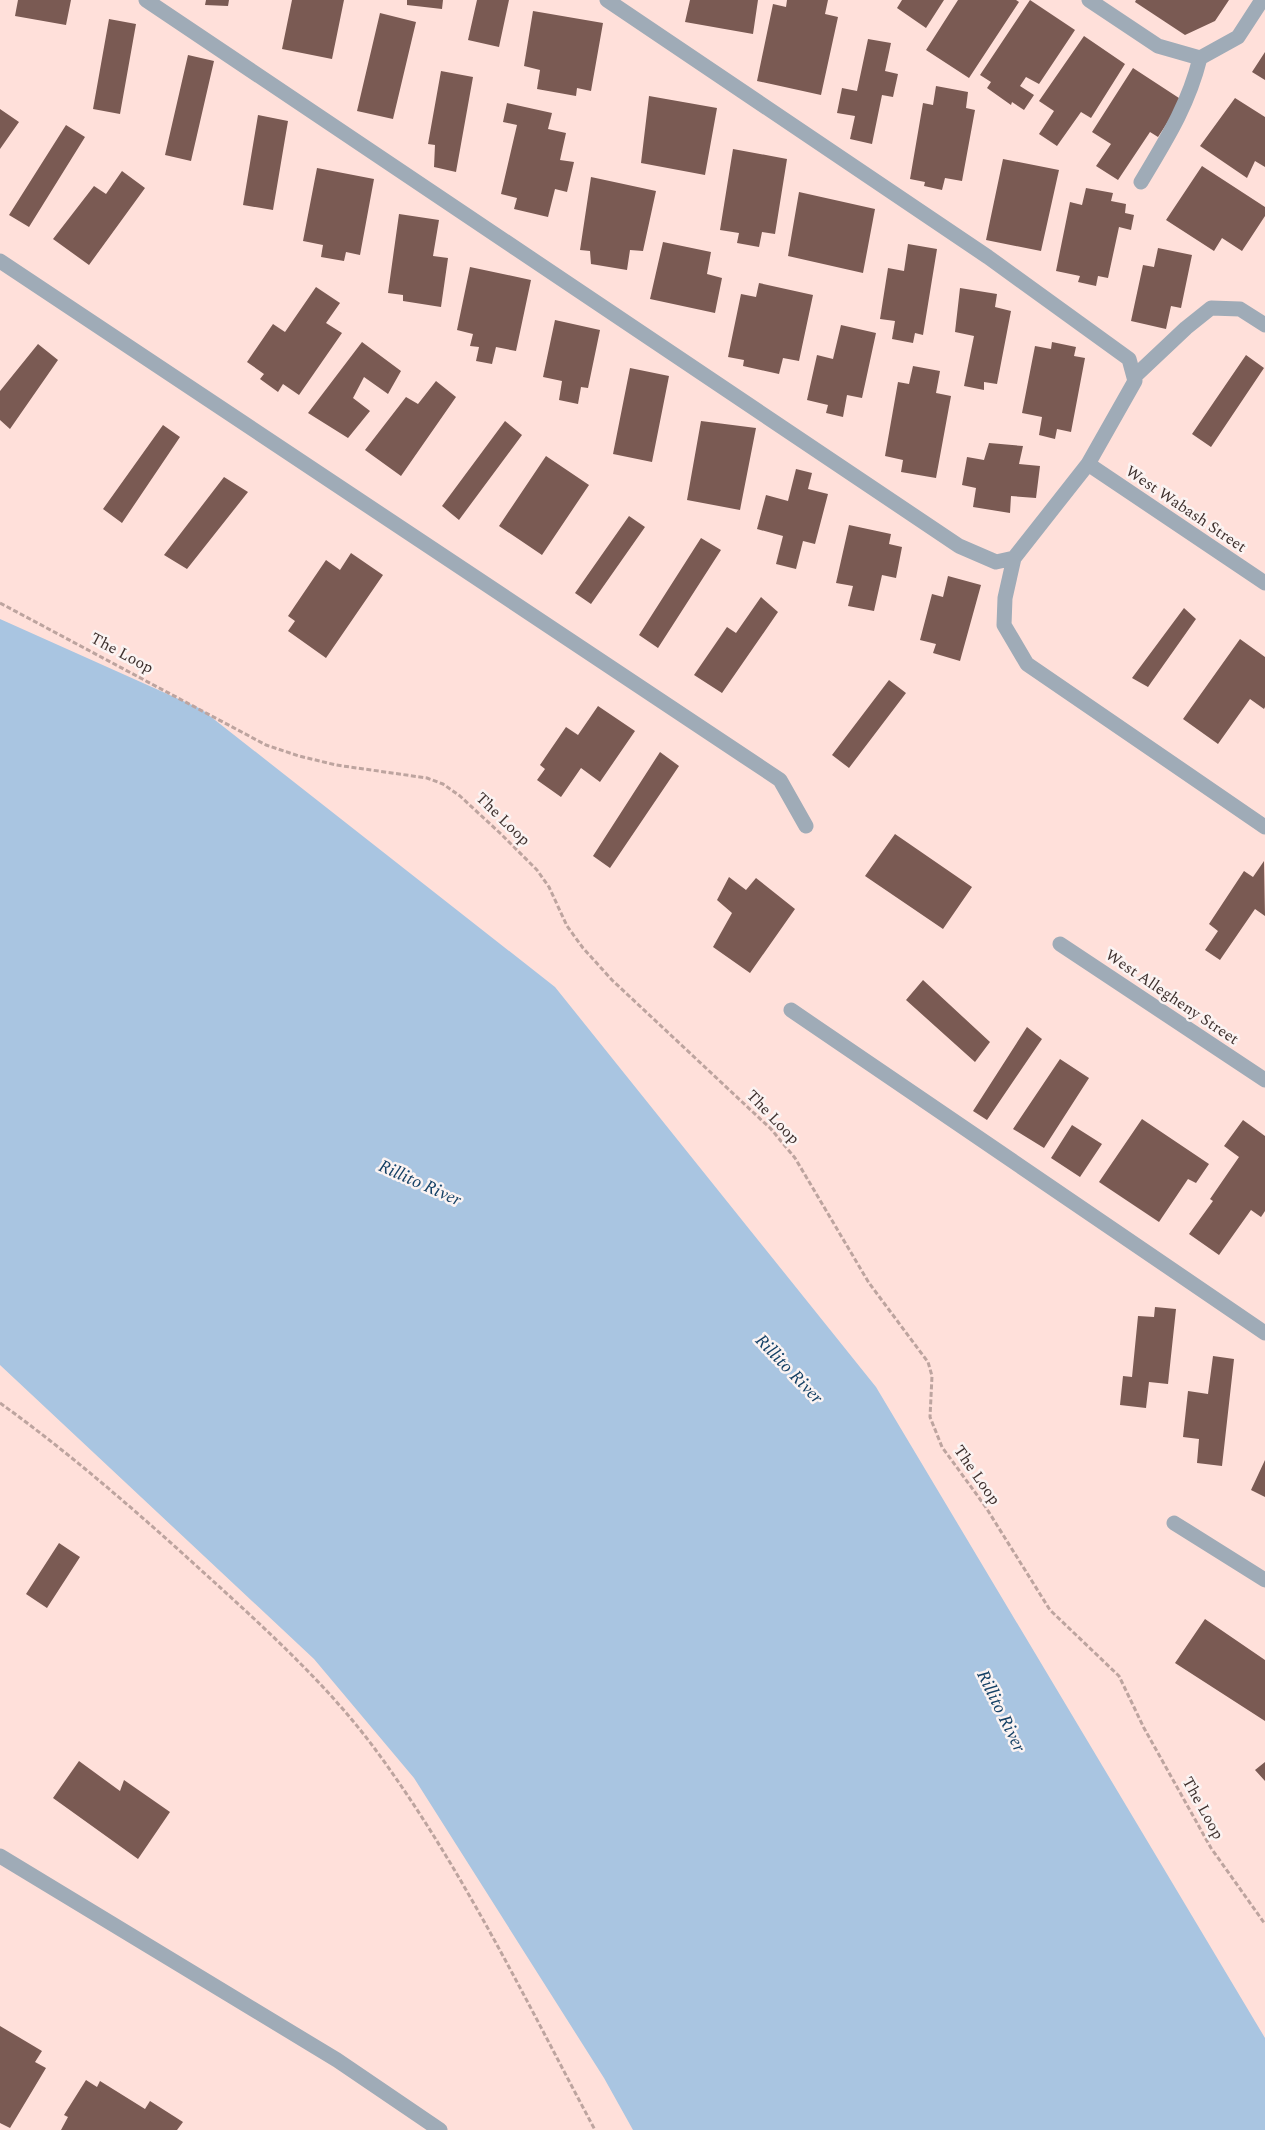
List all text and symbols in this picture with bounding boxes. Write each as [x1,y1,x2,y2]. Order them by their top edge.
street label: West Wabash Street [1121,459,1252,559]
street label: The Loop [86,626,158,680]
street label: The Loop [470,787,536,851]
street label: West Allegheny Street [1100,943,1244,1051]
street label: The Loop [741,1084,805,1150]
water label: Rillito River [374,1153,466,1214]
water label: Rillito River [749,1328,830,1411]
street label: The Loop [948,1440,1006,1510]
water label: Rillito River [970,1665,1033,1757]
street label: The Loop [1176,1772,1230,1844]

